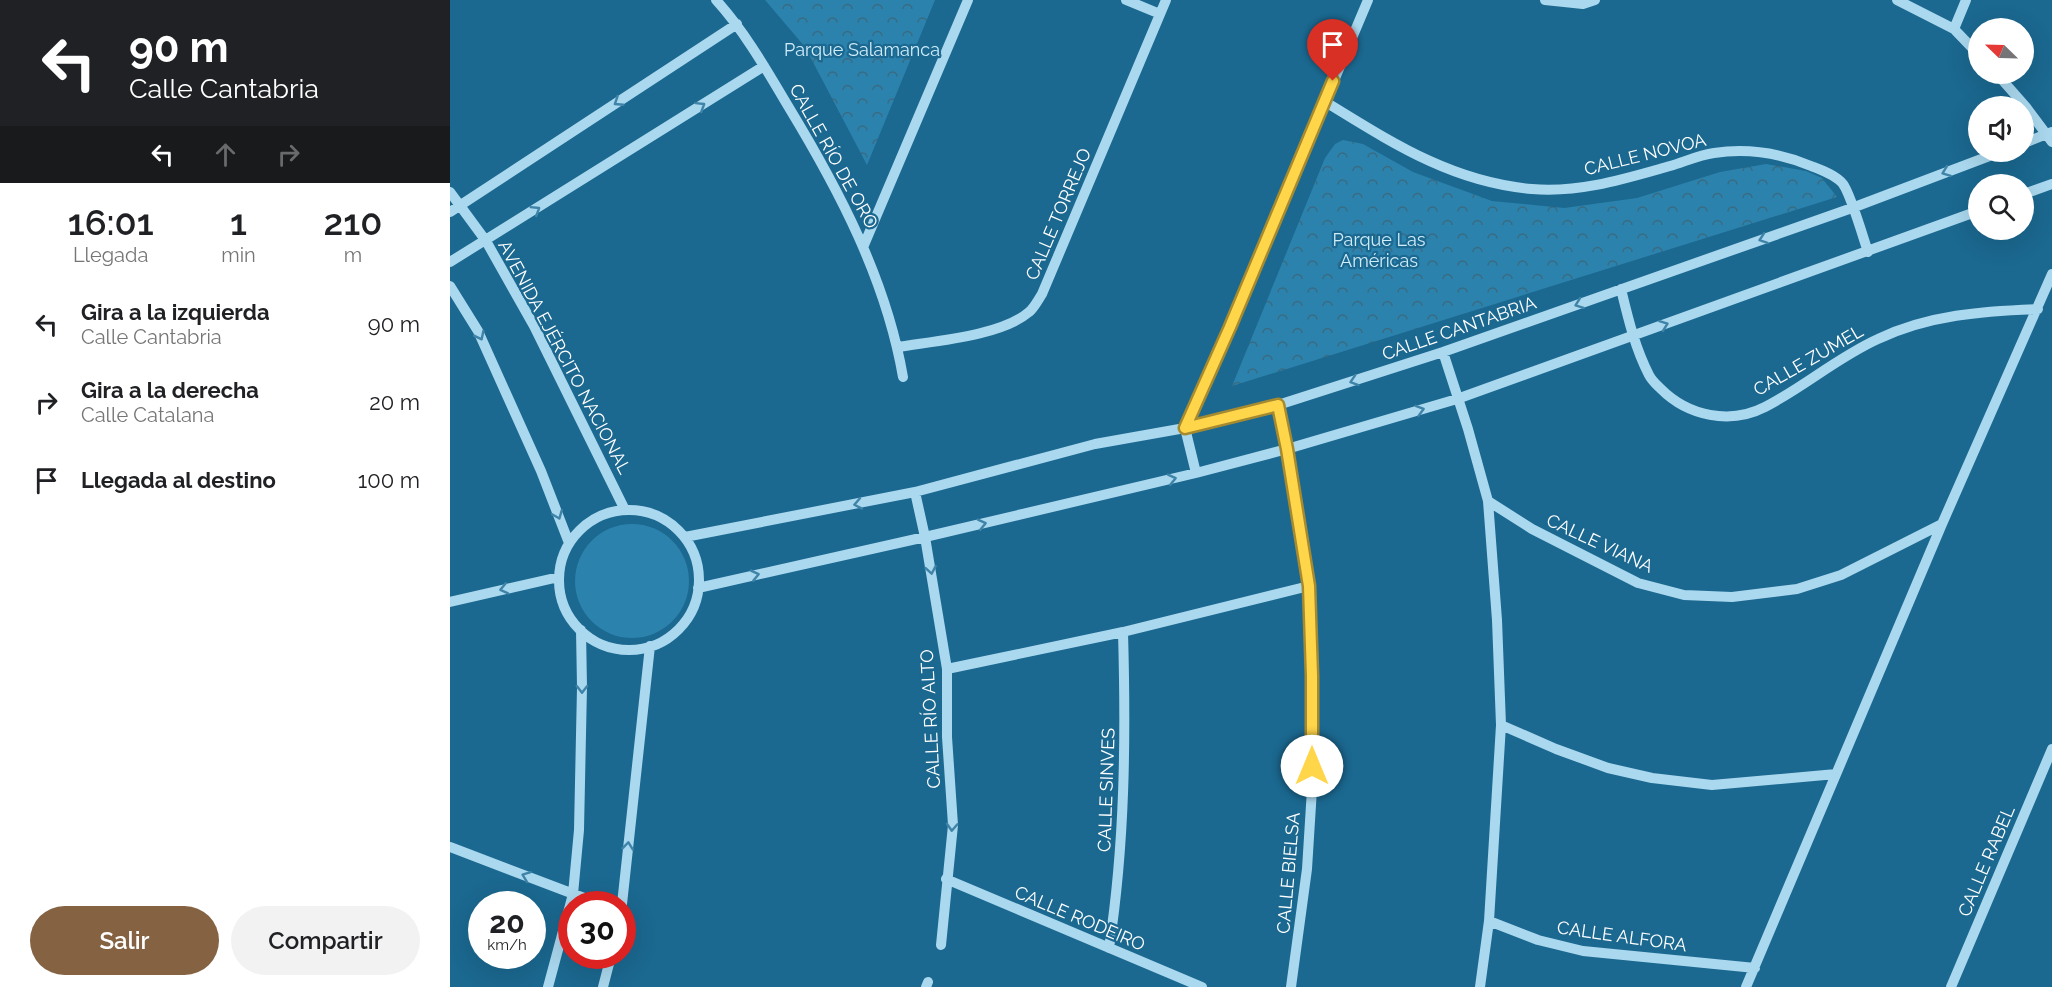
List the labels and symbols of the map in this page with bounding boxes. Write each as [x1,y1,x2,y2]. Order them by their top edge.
north arrow [1968,18,2034,84]
pin [1307,19,1358,81]
park label: Parque Salamanca [784,39,940,60]
street label: CALLE RÍO DE ORO [785,79,883,232]
one-way arrow [614,95,625,106]
one-way arrow [695,101,705,113]
street label: CALLE NOVOA [1582,129,1708,179]
street label: CALLE TORREJO [1021,145,1095,283]
one-way arrow [1941,165,1952,178]
one-way arrow [530,205,540,217]
park label: Parque Las Américas [1333,229,1426,271]
one-way arrow [1758,232,1769,245]
street label: AVENIDA EJÉRCITO NACIONAL [494,236,637,478]
street label: CALLE CANTABRIA [1379,292,1539,364]
one-way arrow [1574,297,1585,310]
one-way arrow [1658,320,1669,332]
street label: CALLE ZUMEL [1749,320,1867,400]
one-way arrow [473,330,485,341]
one-way arrow [1349,373,1360,386]
one-way arrow [1414,405,1425,417]
one-way arrow [1166,473,1176,486]
one-way arrow [853,497,863,510]
one-way arrow [550,509,563,520]
street label: CALLE VIANA [1543,509,1657,577]
one-way arrow [977,518,987,531]
one-way arrow [924,566,936,575]
one-way arrow [750,569,760,582]
one-way arrow [500,582,510,595]
street label: CALLE RÍO ALTO [915,649,944,789]
one-way arrow [576,684,588,693]
street label: CALLE SINVES [1093,728,1119,852]
position arrow [1280,734,1344,798]
street label: CALLE RABEL [1953,802,2019,919]
street label: CALLE BIELSA [1272,811,1304,935]
one-way arrow [946,822,959,831]
one-way arrow [621,842,633,851]
one-way arrow [521,871,532,883]
street label: CALLE RODEIRO [1012,881,1148,955]
speed limit sign: 30 [558,891,636,969]
street label: CALLE ALFORA [1556,917,1688,955]

